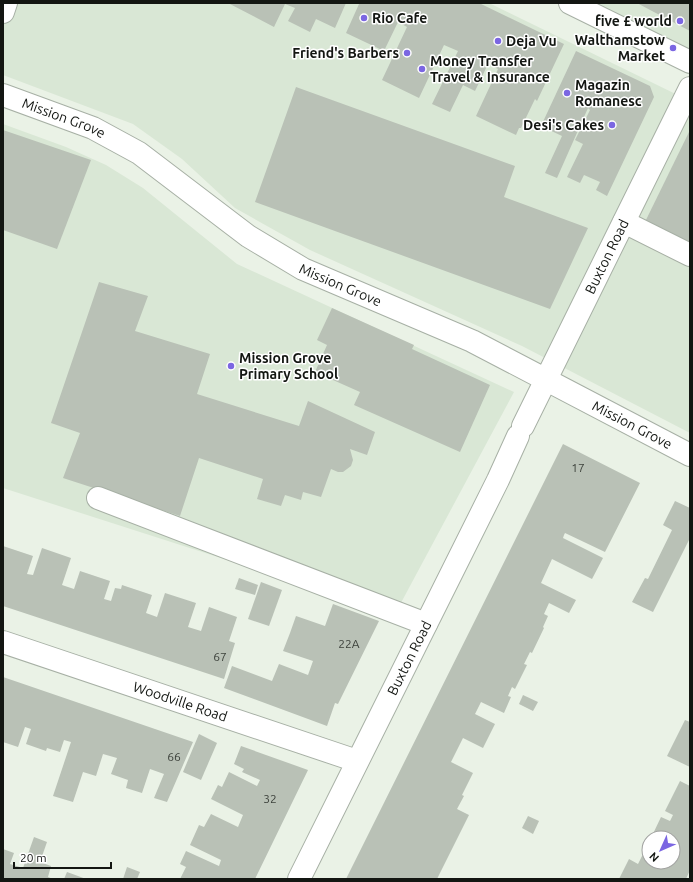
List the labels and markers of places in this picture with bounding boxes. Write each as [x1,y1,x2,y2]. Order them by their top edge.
place label: Rio Cafe [372,10,427,26]
marker: Rio Cafe [359,13,369,23]
place label: five £ world [595,13,672,29]
marker: five £ world [675,16,685,26]
place label: Walthamstow Market [575,32,665,64]
place label: Deja Vu [506,33,557,49]
marker: Deja Vu [493,36,503,46]
marker: Walthamstow Market [668,43,678,53]
place label: Friend's Barbers [292,45,399,61]
marker: Friend's Barbers [402,48,412,58]
place label: Money Transfer Travel & Insurance [430,53,550,85]
marker: Money Transfer Travel & Insurance [417,64,427,74]
place label: Magazin Romanesc [575,77,642,109]
marker: Magazin Romanesc [562,88,572,98]
place label: Desi's Cakes [523,117,604,133]
marker: Desi's Cakes [607,120,617,130]
place label: Mission Grove Primary School [239,350,338,382]
marker: Mission Grove Primary School [226,361,236,371]

